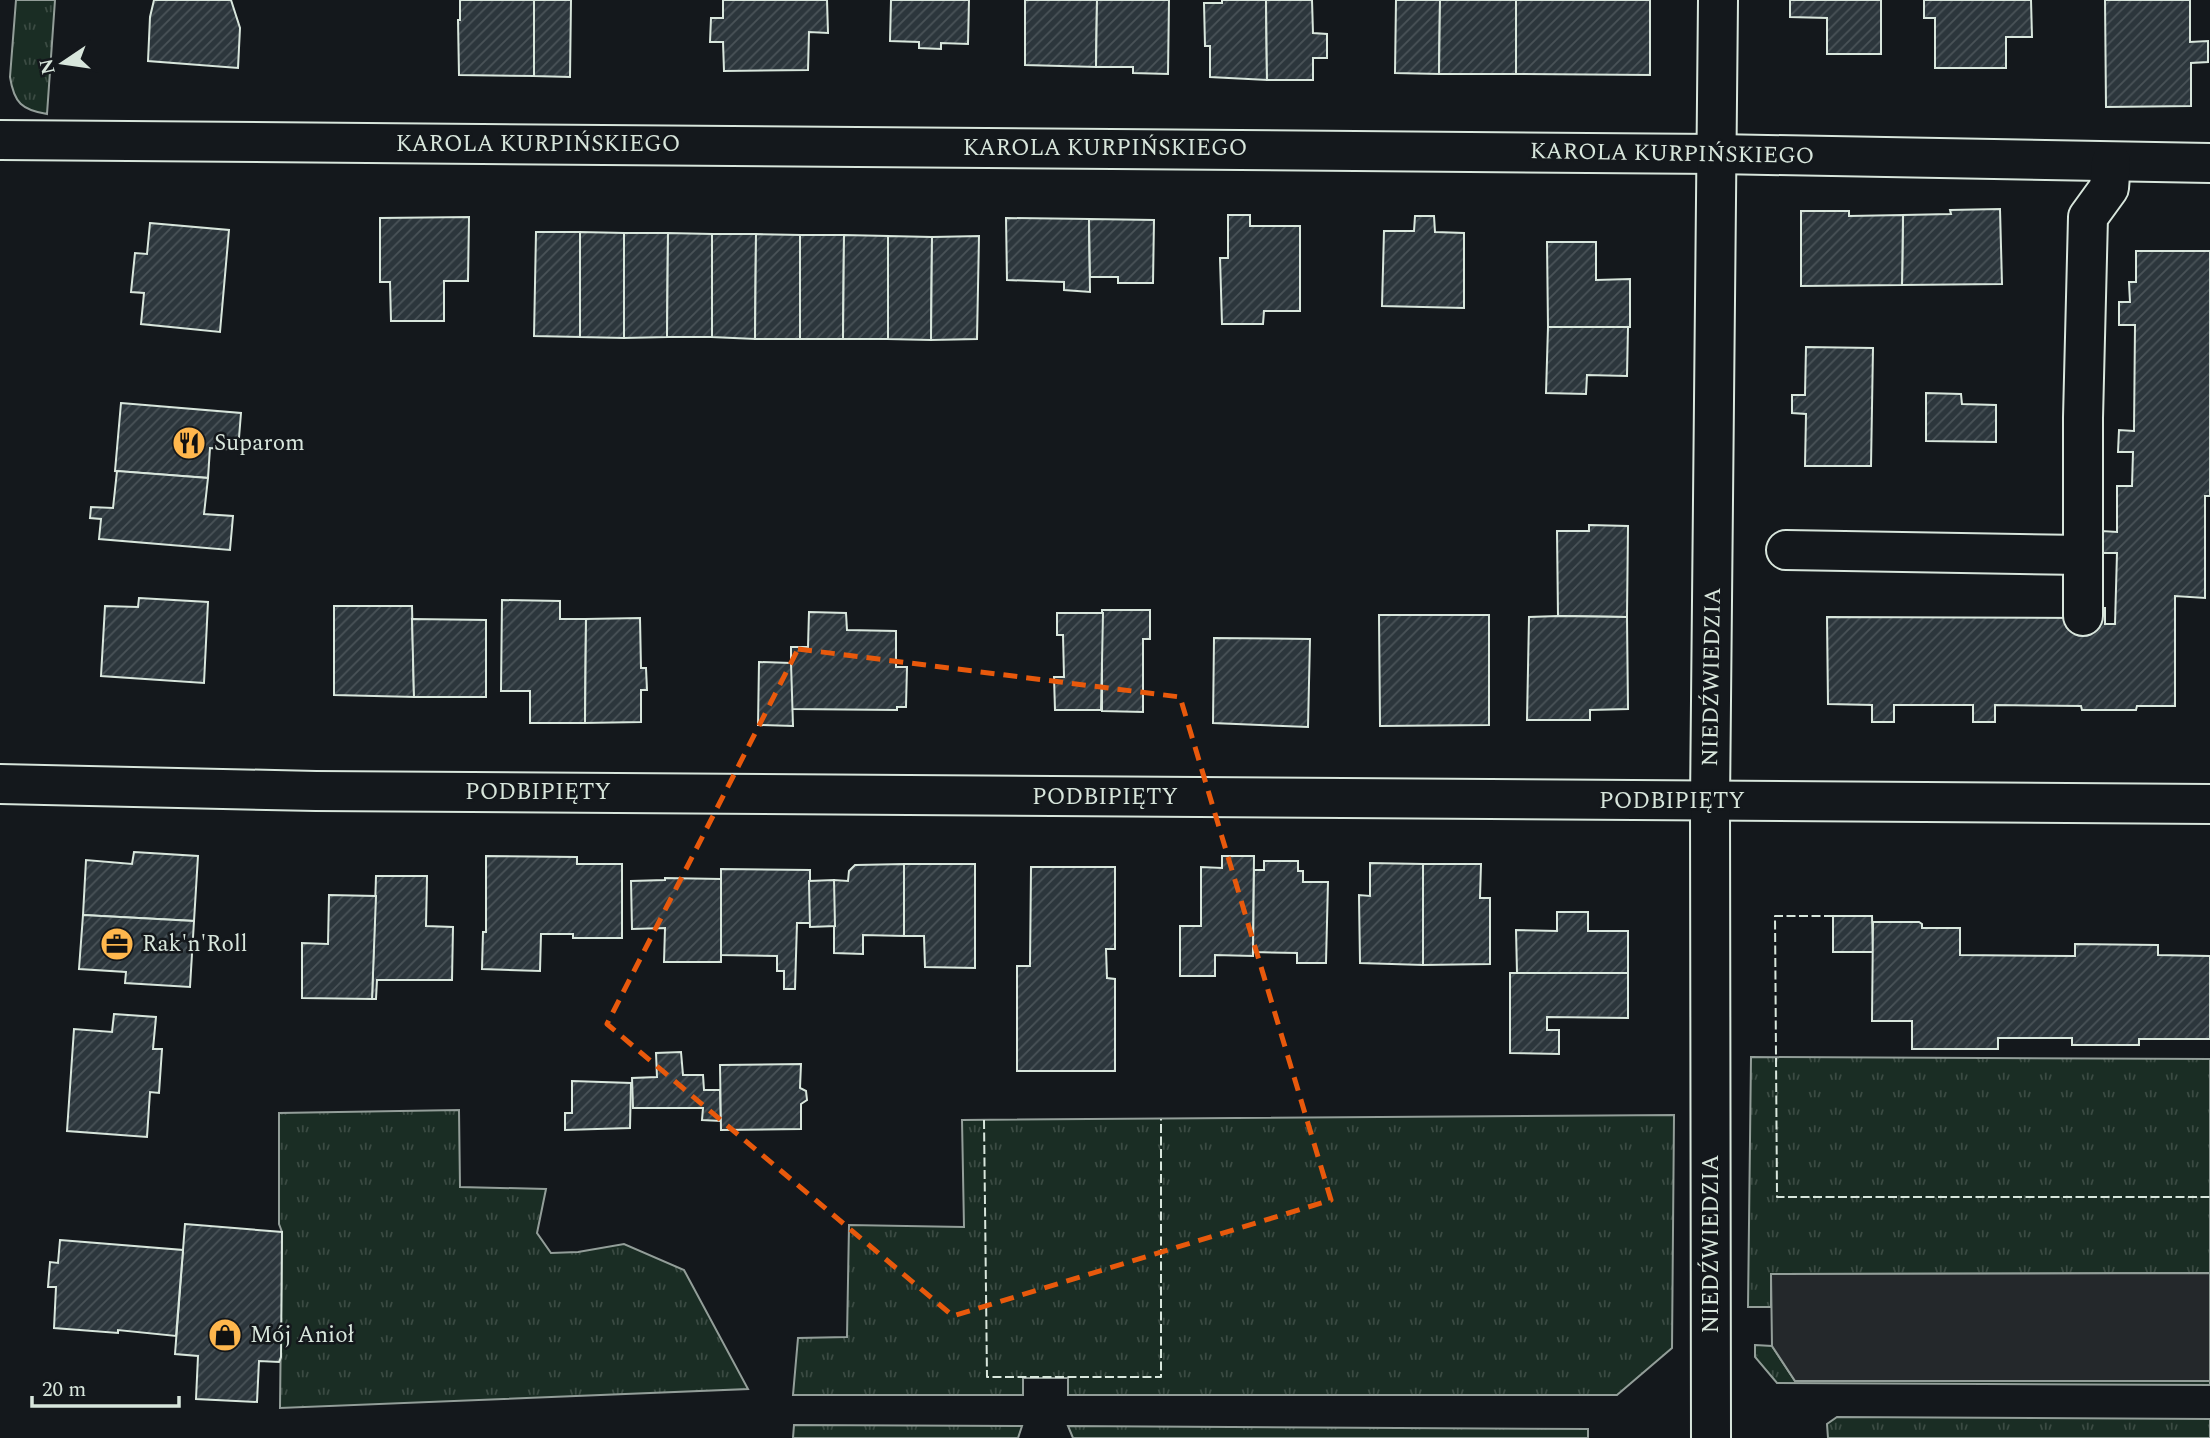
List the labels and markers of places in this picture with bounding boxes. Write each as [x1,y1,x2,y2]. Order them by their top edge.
restaurant icon: Suparom [170,424,208,462]
place label: Suparom [214,426,305,461]
office icon: Rak'n'Roll [98,925,136,963]
place label: Rak'n'Roll [142,927,247,962]
shop icon: Mój Anioł [206,1316,244,1354]
place label: Mój Anioł [250,1318,354,1353]

